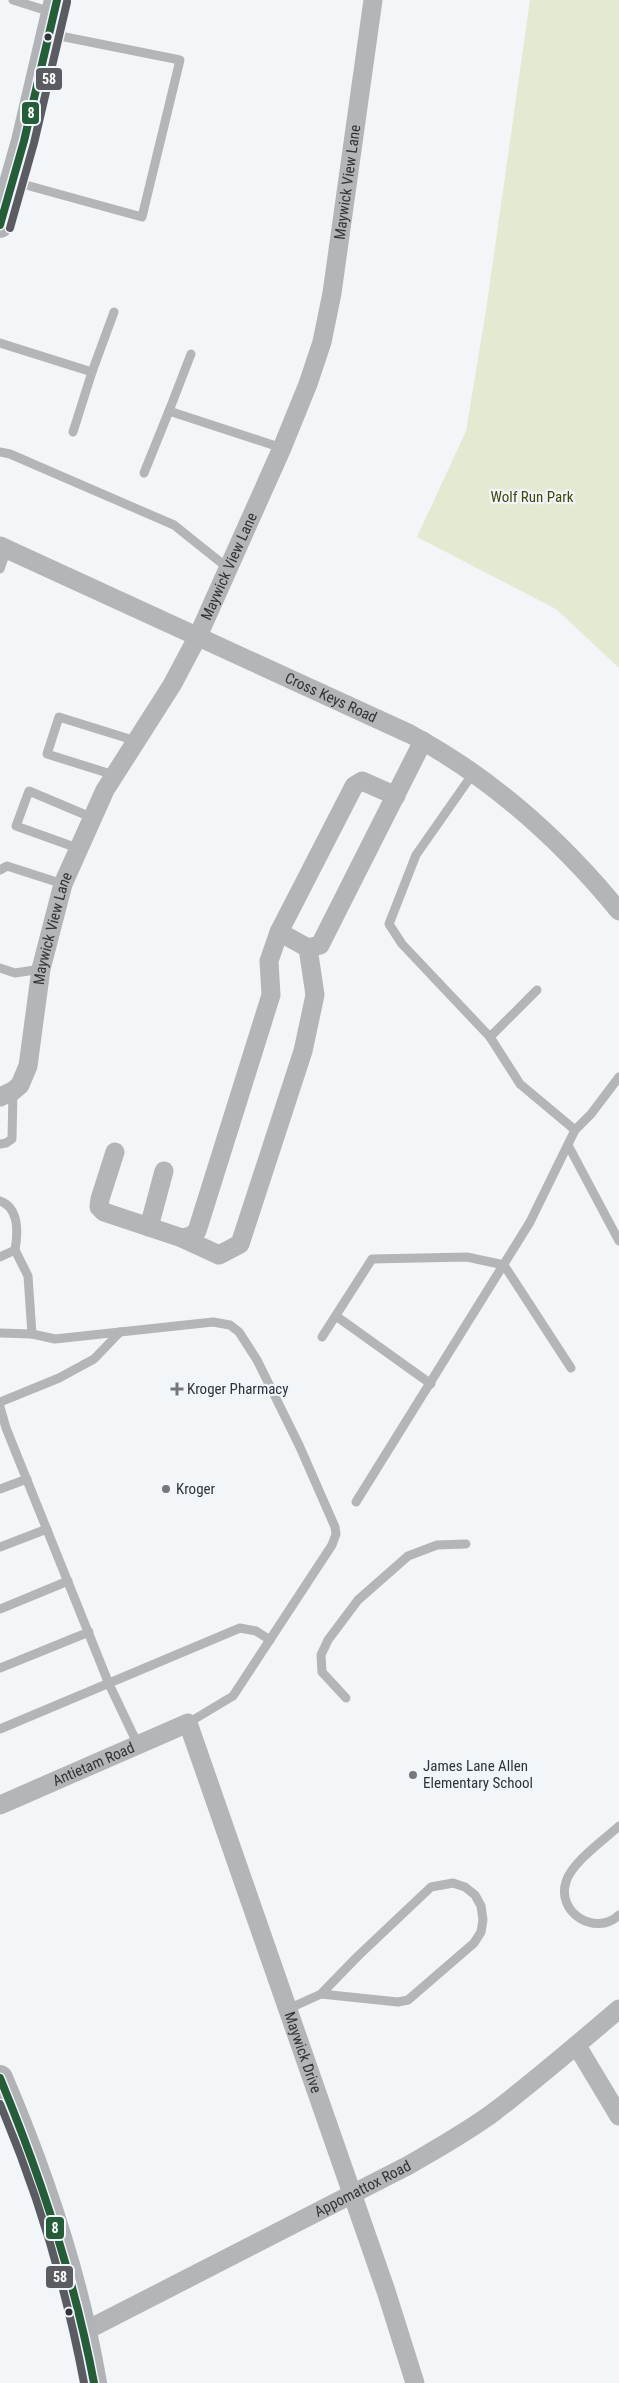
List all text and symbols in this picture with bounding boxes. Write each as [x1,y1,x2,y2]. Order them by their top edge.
unlabelled marker [43,32,53,42]
line badge: 58 [35,67,63,91]
text: 58 [42,71,56,87]
line badge: 8 [21,101,40,125]
text: 8 [27,105,35,121]
street label: Maywick View Lane [331,124,364,241]
park label: Wolf Run Park [490,488,574,506]
street label: Maywick View Lane [197,510,261,623]
street label: Cross Keys Road [282,669,380,727]
street label: Maywick View Lane [30,869,76,986]
place label: Kroger Pharmacy [187,1380,289,1398]
marker: Kroger Pharmacy [171,1383,183,1395]
place label: Kroger [176,1480,216,1498]
marker: Kroger [160,1483,172,1495]
street label: Antietam Road [50,1739,137,1790]
place label: James Lane Allen Elementary School [423,1757,533,1792]
marker: James Lane Allen Elementary School [407,1769,419,1781]
street label: Maywick Drive [280,2009,325,2096]
street label: Appomattox Road [311,2157,414,2221]
line badge: 8 [45,2216,65,2240]
text: 8 [51,2220,59,2236]
line badge: 58 [45,2265,74,2289]
text: 58 [53,2269,67,2285]
unlabelled marker [64,2307,74,2317]

